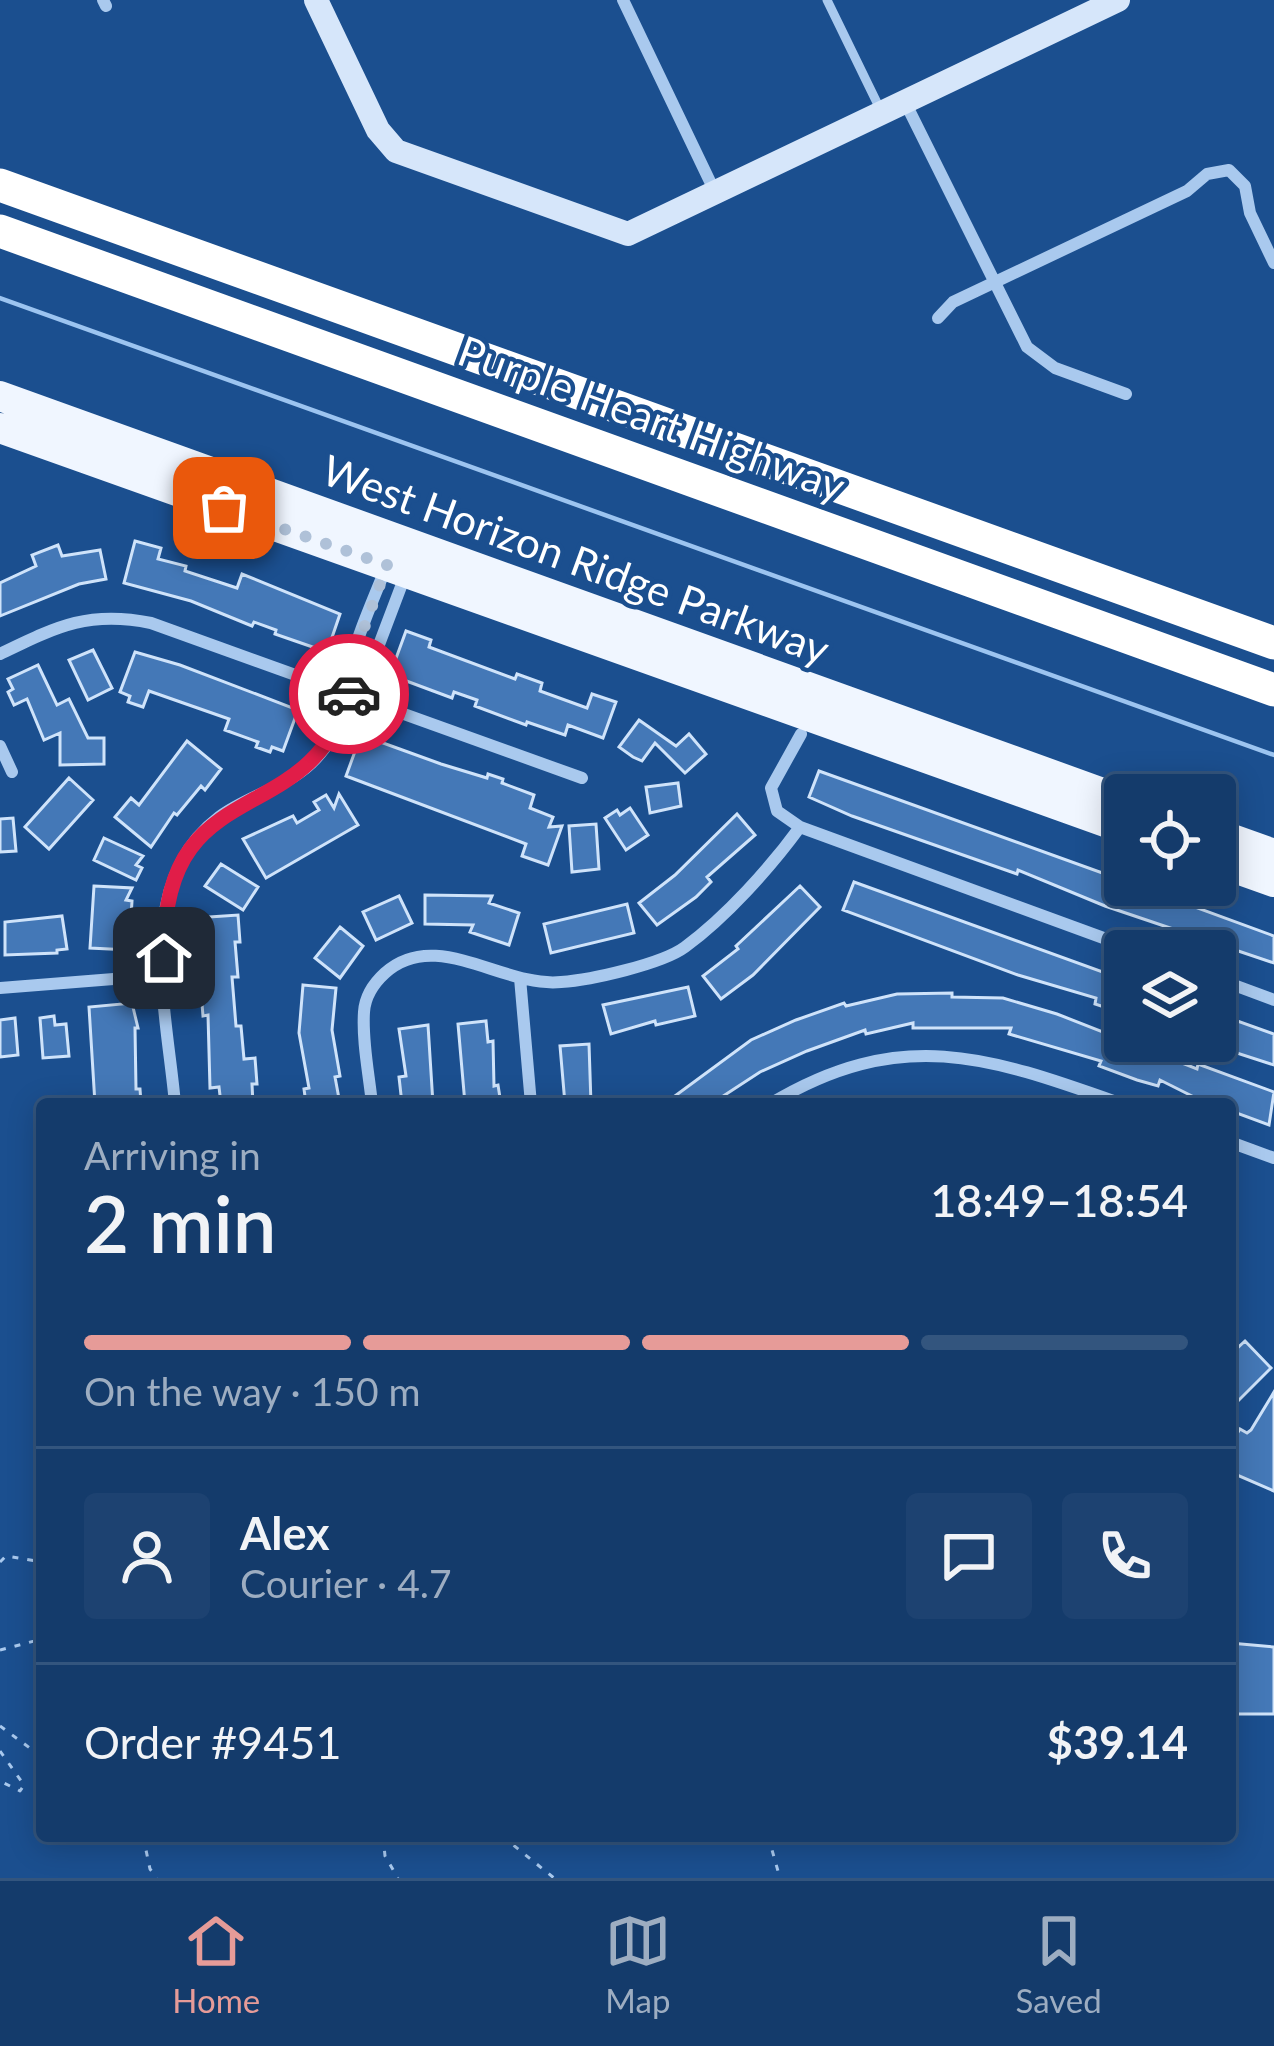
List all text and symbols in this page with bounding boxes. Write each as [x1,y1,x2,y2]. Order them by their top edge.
street label: Purple Heart Highway [452,325,852,511]
street label: West Horizon Ridge Parkway [316,444,836,674]
pin [173,457,275,559]
icon: bag [191,475,257,541]
courier [289,634,409,754]
icon: car [316,661,382,727]
map controls [1104,774,1236,1062]
button: locate [1104,774,1236,906]
pin [113,907,215,1009]
icon: home [131,925,197,991]
button: layers [1104,930,1236,1062]
text: Arriving in [84,1132,261,1178]
text: 18:49–18:54 [930,1173,1188,1227]
text: 2 min [84,1176,277,1270]
text: On the way · 150 m [84,1368,421,1414]
button: person [84,1493,210,1619]
button: chat [906,1493,1032,1619]
button: phone [1062,1493,1188,1619]
text: Alex [240,1506,330,1560]
text: Courier · 4.7 [240,1560,452,1606]
text: Order #9451 [84,1715,342,1769]
text: $39.14 [1047,1715,1188,1769]
tab: Home [172,1908,260,2020]
tab: Map [605,1908,671,2020]
tab: Saved [1015,1908,1102,2020]

